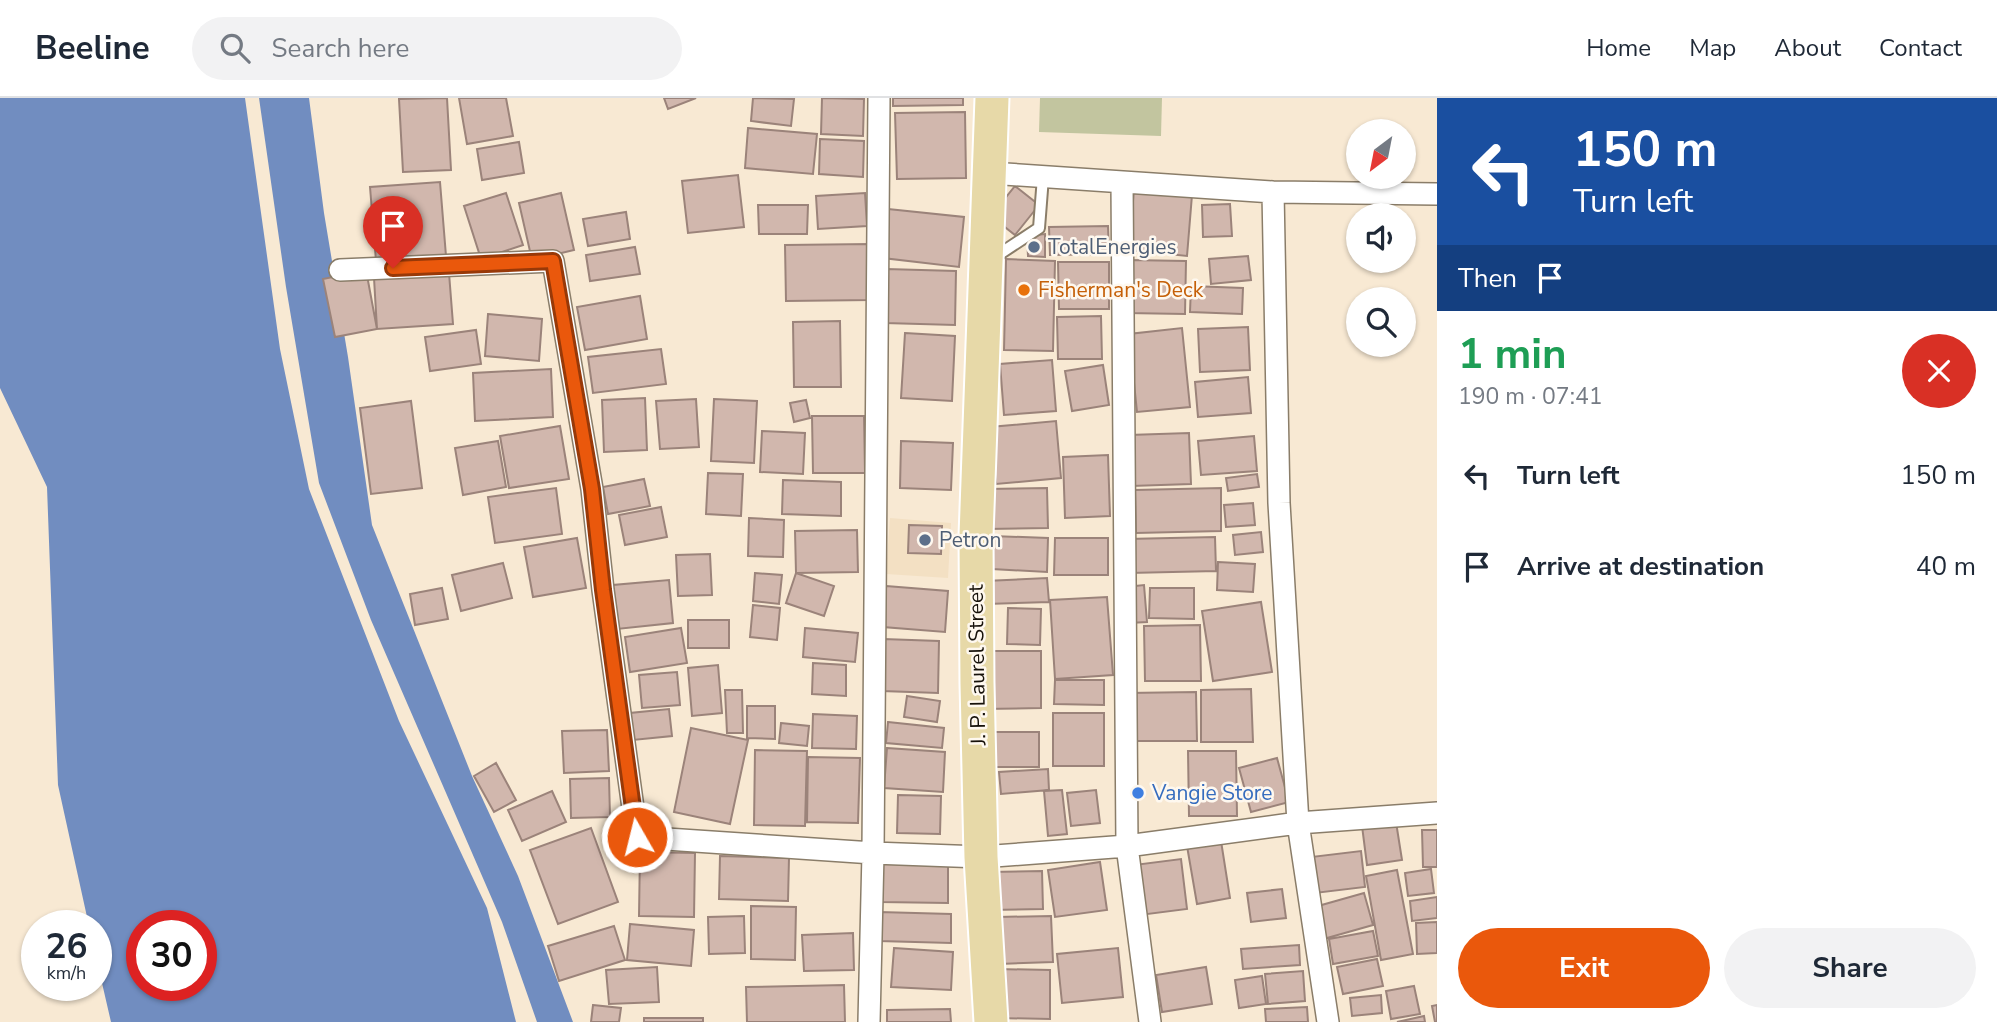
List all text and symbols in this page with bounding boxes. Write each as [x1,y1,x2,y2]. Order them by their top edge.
search box [192,17,682,80]
text: Beeline [35,26,150,71]
icon: search [216,29,254,67]
text: Search here [272,31,409,66]
text: Home [1586,32,1651,64]
text: Map [1689,32,1736,64]
text: About [1774,32,1841,64]
text: Contact [1879,32,1962,64]
text: 150 m [1573,116,1717,183]
north arrow [1346,119,1416,189]
map controls [1346,119,1416,357]
icon: left [1458,126,1549,217]
text: Turn left [1573,180,1693,223]
pin [363,196,423,268]
button: sound [1346,203,1416,273]
icon: arrive [374,207,412,245]
place label: TotalEnergies [1048,233,1176,261]
marker: TotalEnergies [1026,239,1042,255]
icon: arrive [1531,259,1569,297]
text: Then [1458,261,1517,296]
place label: Fisherman's Deck [1038,276,1204,304]
marker: Fisherman's Deck [1016,282,1032,298]
button: search [1346,287,1416,357]
text: 1 min [1458,326,1567,383]
button: close [1902,334,1976,408]
text: 190 m · 07:41 [1458,381,1603,412]
icon: left [1458,457,1496,495]
text: Turn left [1517,458,1620,493]
text: 150 m [1900,458,1976,493]
place label: Petron [939,526,1001,554]
marker: Petron [917,532,933,548]
icon: arrive [1458,548,1496,586]
text: Arrive at destination [1517,549,1764,584]
text: 40 m [1916,549,1976,584]
street label: J. P. Laurel Street [962,584,992,747]
place label: Vangie Store [1151,779,1272,807]
marker: Vangie Store [1130,785,1146,801]
position arrow [600,800,674,874]
speed limit sign: 30 [126,910,217,1001]
text: 26 [45,923,88,970]
button: Exit [1458,928,1710,1008]
button: Share [1724,928,1976,1008]
text: km/h [47,961,86,985]

